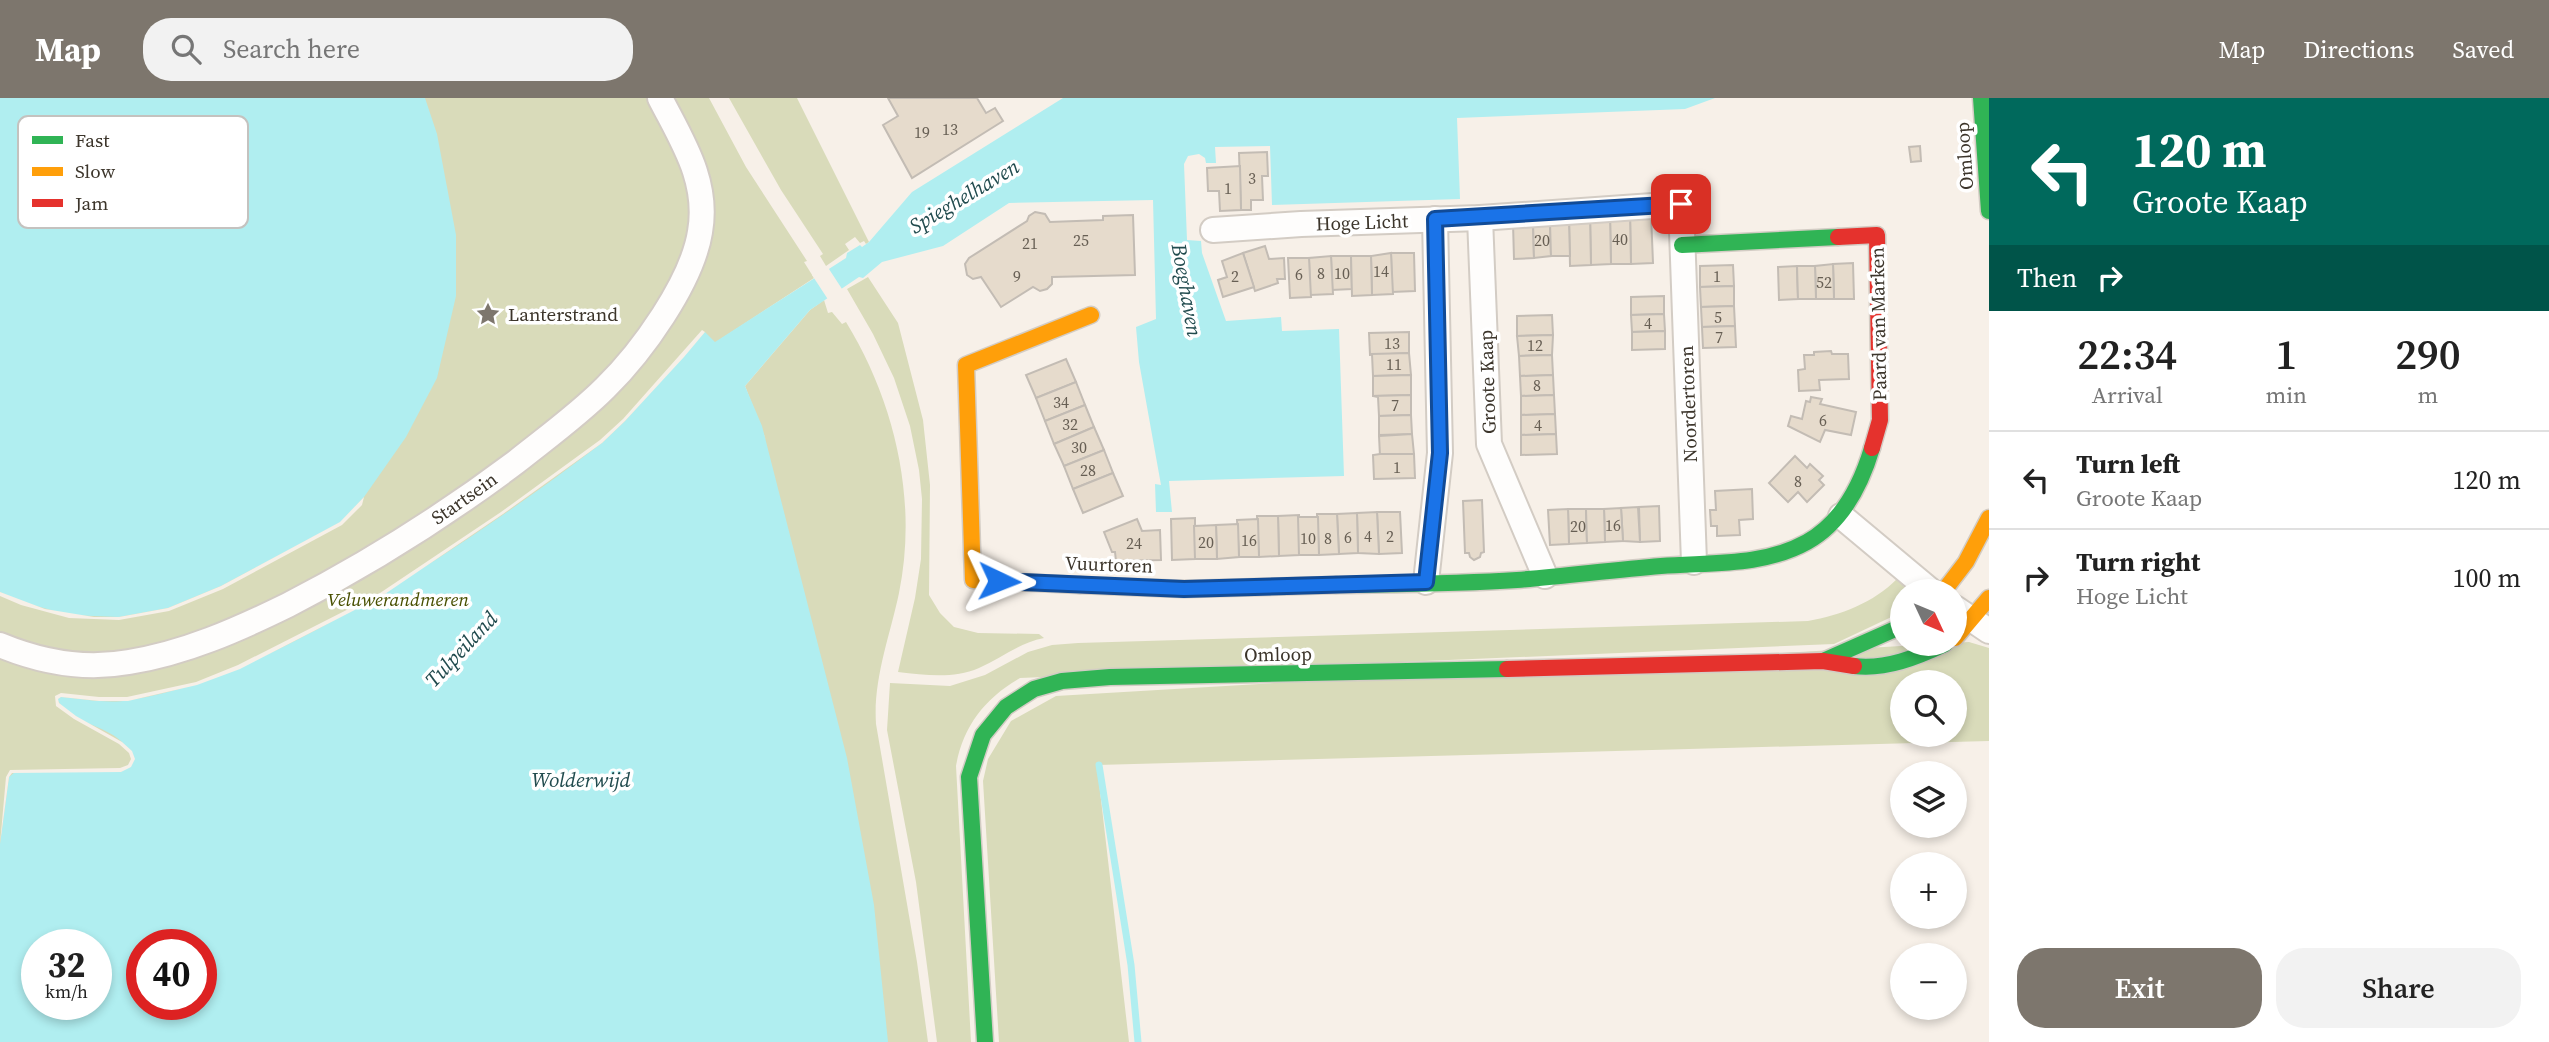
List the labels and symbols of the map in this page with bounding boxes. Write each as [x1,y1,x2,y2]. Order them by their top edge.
legend [18,116,248,228]
house number: 13 [942,118,958,140]
house number: 19 [914,121,930,143]
street label: Omloop [1949,121,1979,191]
text: Fast [75,127,110,153]
water label: Spieghelhaven [904,152,1025,240]
text: Slow [75,158,116,184]
house number: 3 [1248,167,1256,189]
pin [1651,174,1711,234]
house number: 1 [1224,177,1232,199]
text: Jam [74,190,108,216]
street label: Hoge Licht [1315,207,1409,237]
house number: 40 [1612,228,1628,250]
house number: 25 [1073,229,1089,251]
house number: 20 [1534,229,1550,251]
house number: 21 [1022,232,1038,254]
water label: Boeghaven [1164,240,1209,339]
street label: Paard van Marken [1864,247,1892,401]
house number: 14 [1373,260,1389,282]
house number: 8 [1317,262,1325,284]
house number: 10 [1334,262,1350,284]
house number: 6 [1295,263,1303,285]
house number: 9 [1013,265,1021,287]
house number: 2 [1231,265,1239,287]
house number: 1 [1713,265,1721,287]
house number: 52 [1816,271,1832,293]
place icon: Lanterstrand [474,300,502,328]
place label: Lanterstrand [508,301,618,327]
house number: 5 [1714,306,1722,328]
house number: 4 [1644,312,1652,334]
house number: 7 [1715,326,1723,348]
street label: Groote Kaap [1472,329,1502,435]
house number: 13 [1384,332,1400,354]
house number: 12 [1527,334,1543,356]
street label: Noordertoren [1673,345,1703,463]
house number: 11 [1386,353,1402,375]
house number: 8 [1533,374,1541,396]
house number: 34 [1053,391,1069,413]
house number: 7 [1391,394,1399,416]
house number: 6 [1819,409,1827,431]
house number: 32 [1062,413,1078,435]
house number: 4 [1534,414,1542,436]
house number: 30 [1071,436,1087,458]
house number: 1 [1393,456,1401,478]
house number: 28 [1080,459,1096,481]
street label: Startsein [426,466,502,530]
house number: 8 [1794,470,1802,492]
house number: 16 [1605,514,1621,536]
house number: 20 [1570,515,1586,537]
house number: 4 [1364,525,1372,547]
house number: 2 [1386,525,1394,547]
house number: 6 [1344,526,1352,548]
house number: 10 [1300,527,1316,549]
house number: 8 [1324,527,1332,549]
house number: 16 [1241,529,1257,551]
house number: 20 [1198,531,1214,553]
house number: 24 [1126,532,1142,554]
position arrow [962,544,1036,618]
street label: Vuurtoren [1065,549,1153,579]
north arrow [1890,579,1967,656]
park label: Veluwerandmeren [327,586,469,612]
water label: Tulpeiland [418,605,504,693]
street label: Omloop [1244,640,1312,668]
water label: Wolderwijd [531,765,631,794]
speed limit sign: 40 [126,929,217,1020]

